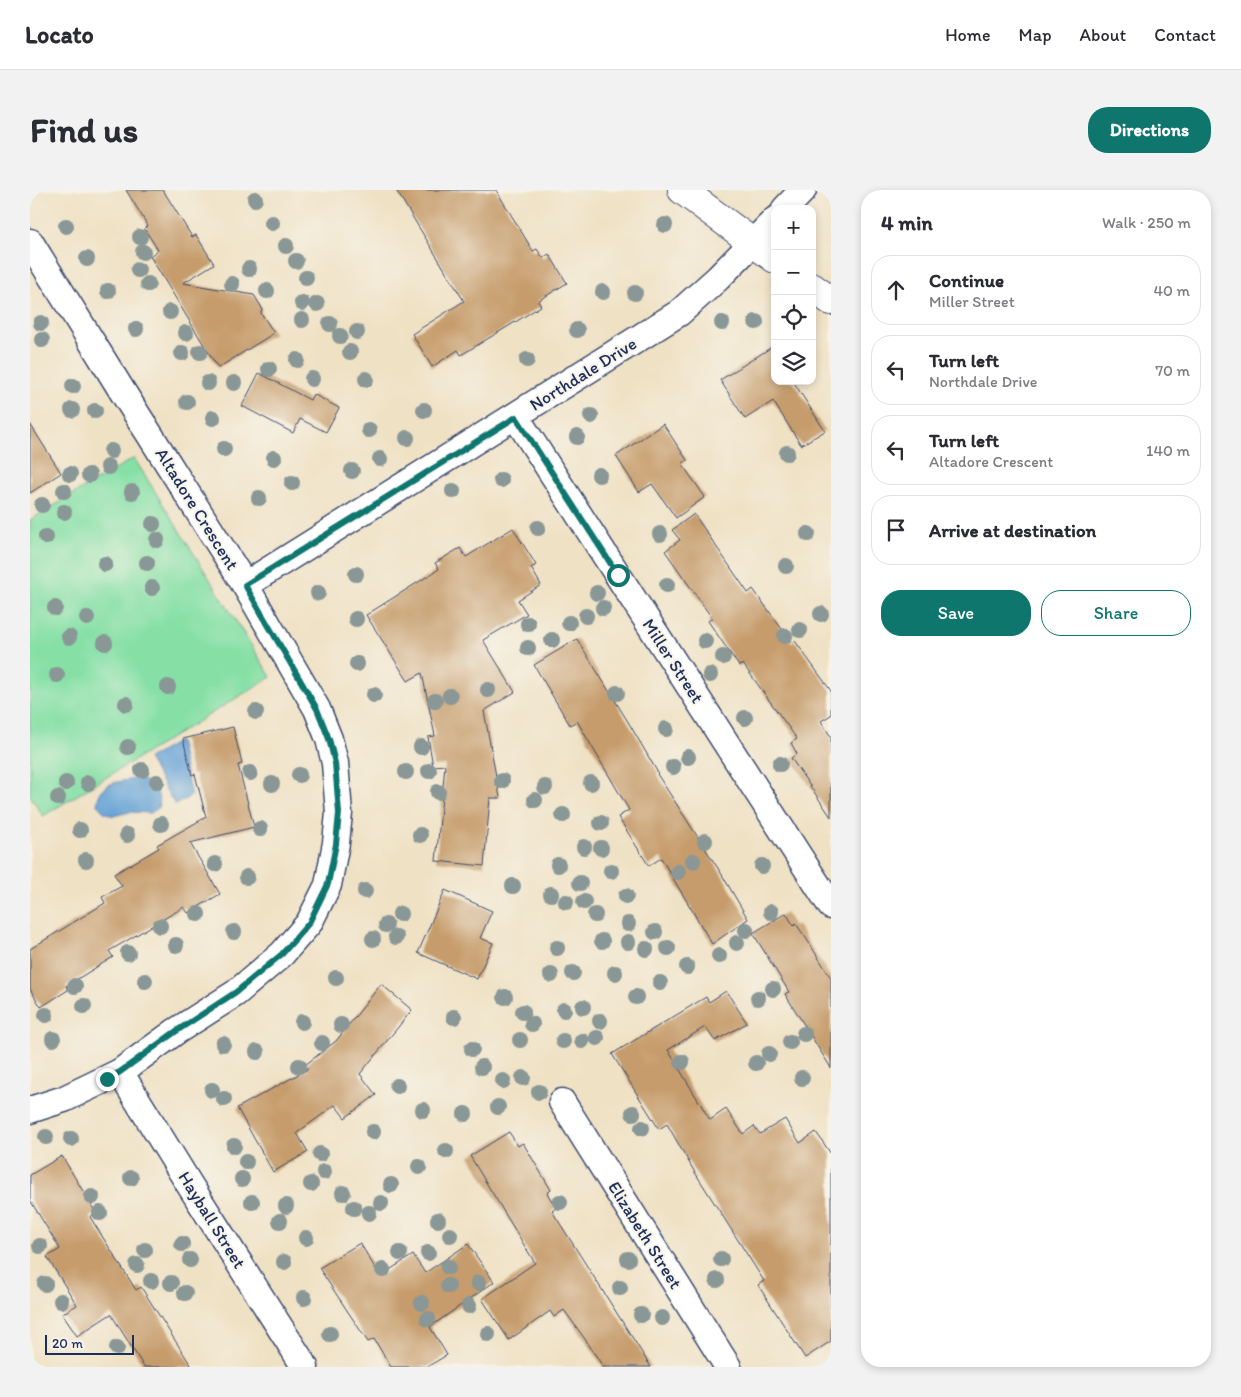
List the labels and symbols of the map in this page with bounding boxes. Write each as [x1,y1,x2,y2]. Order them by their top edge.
street label: Northdale Drive [525,332,641,416]
street label: Altadore Crescent [151,444,244,574]
route start [607,564,630,587]
street label: Miller Street [638,615,709,708]
route end [96,1068,119,1091]
street label: Hayball Street [173,1167,251,1273]
street label: Elizabeth Street [603,1177,687,1293]
scale bar [45,1332,134,1355]

